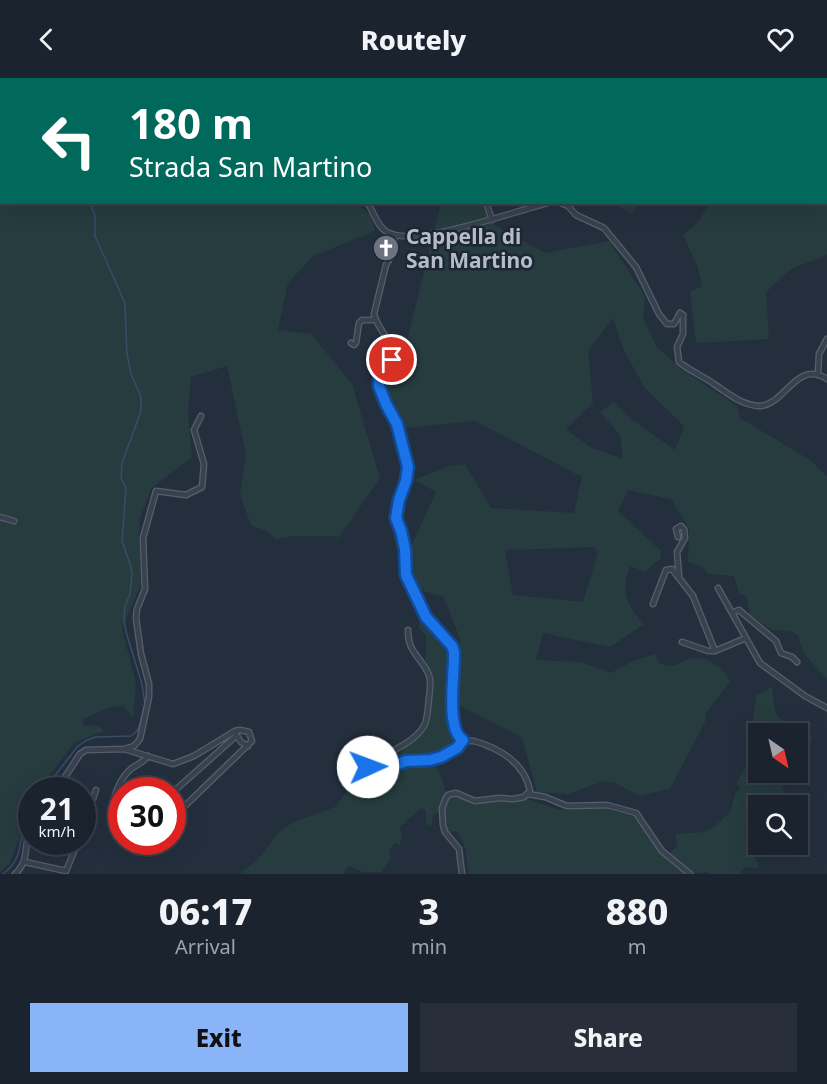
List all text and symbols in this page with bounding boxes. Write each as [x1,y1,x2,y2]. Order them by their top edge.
text: Routely [361,21,466,58]
icon: back [30,23,63,56]
icon: heart [764,23,797,56]
text: 180 m [129,94,253,151]
icon: left [30,102,108,180]
text: Strada San Martino [129,148,372,185]
place label: Cappella di San Martino [406,222,533,274]
church icon: Cappella di San Martino [371,233,401,263]
pin [366,334,417,385]
icon: arrive [375,343,408,376]
north arrow [748,723,808,783]
map controls [748,723,808,855]
position arrow [336,735,400,799]
speed limit sign: 30 [108,777,186,855]
text: 21 [40,788,74,829]
button: search [748,795,808,855]
text: km/h [39,821,75,841]
text: 06:17 [159,887,252,936]
text: 3 [419,887,439,936]
text: 880 [606,887,668,936]
text: Arrival [175,933,236,960]
text: min [411,933,447,960]
text: m [628,933,646,960]
button: Exit [30,1003,408,1072]
button: Share [420,1003,797,1072]

